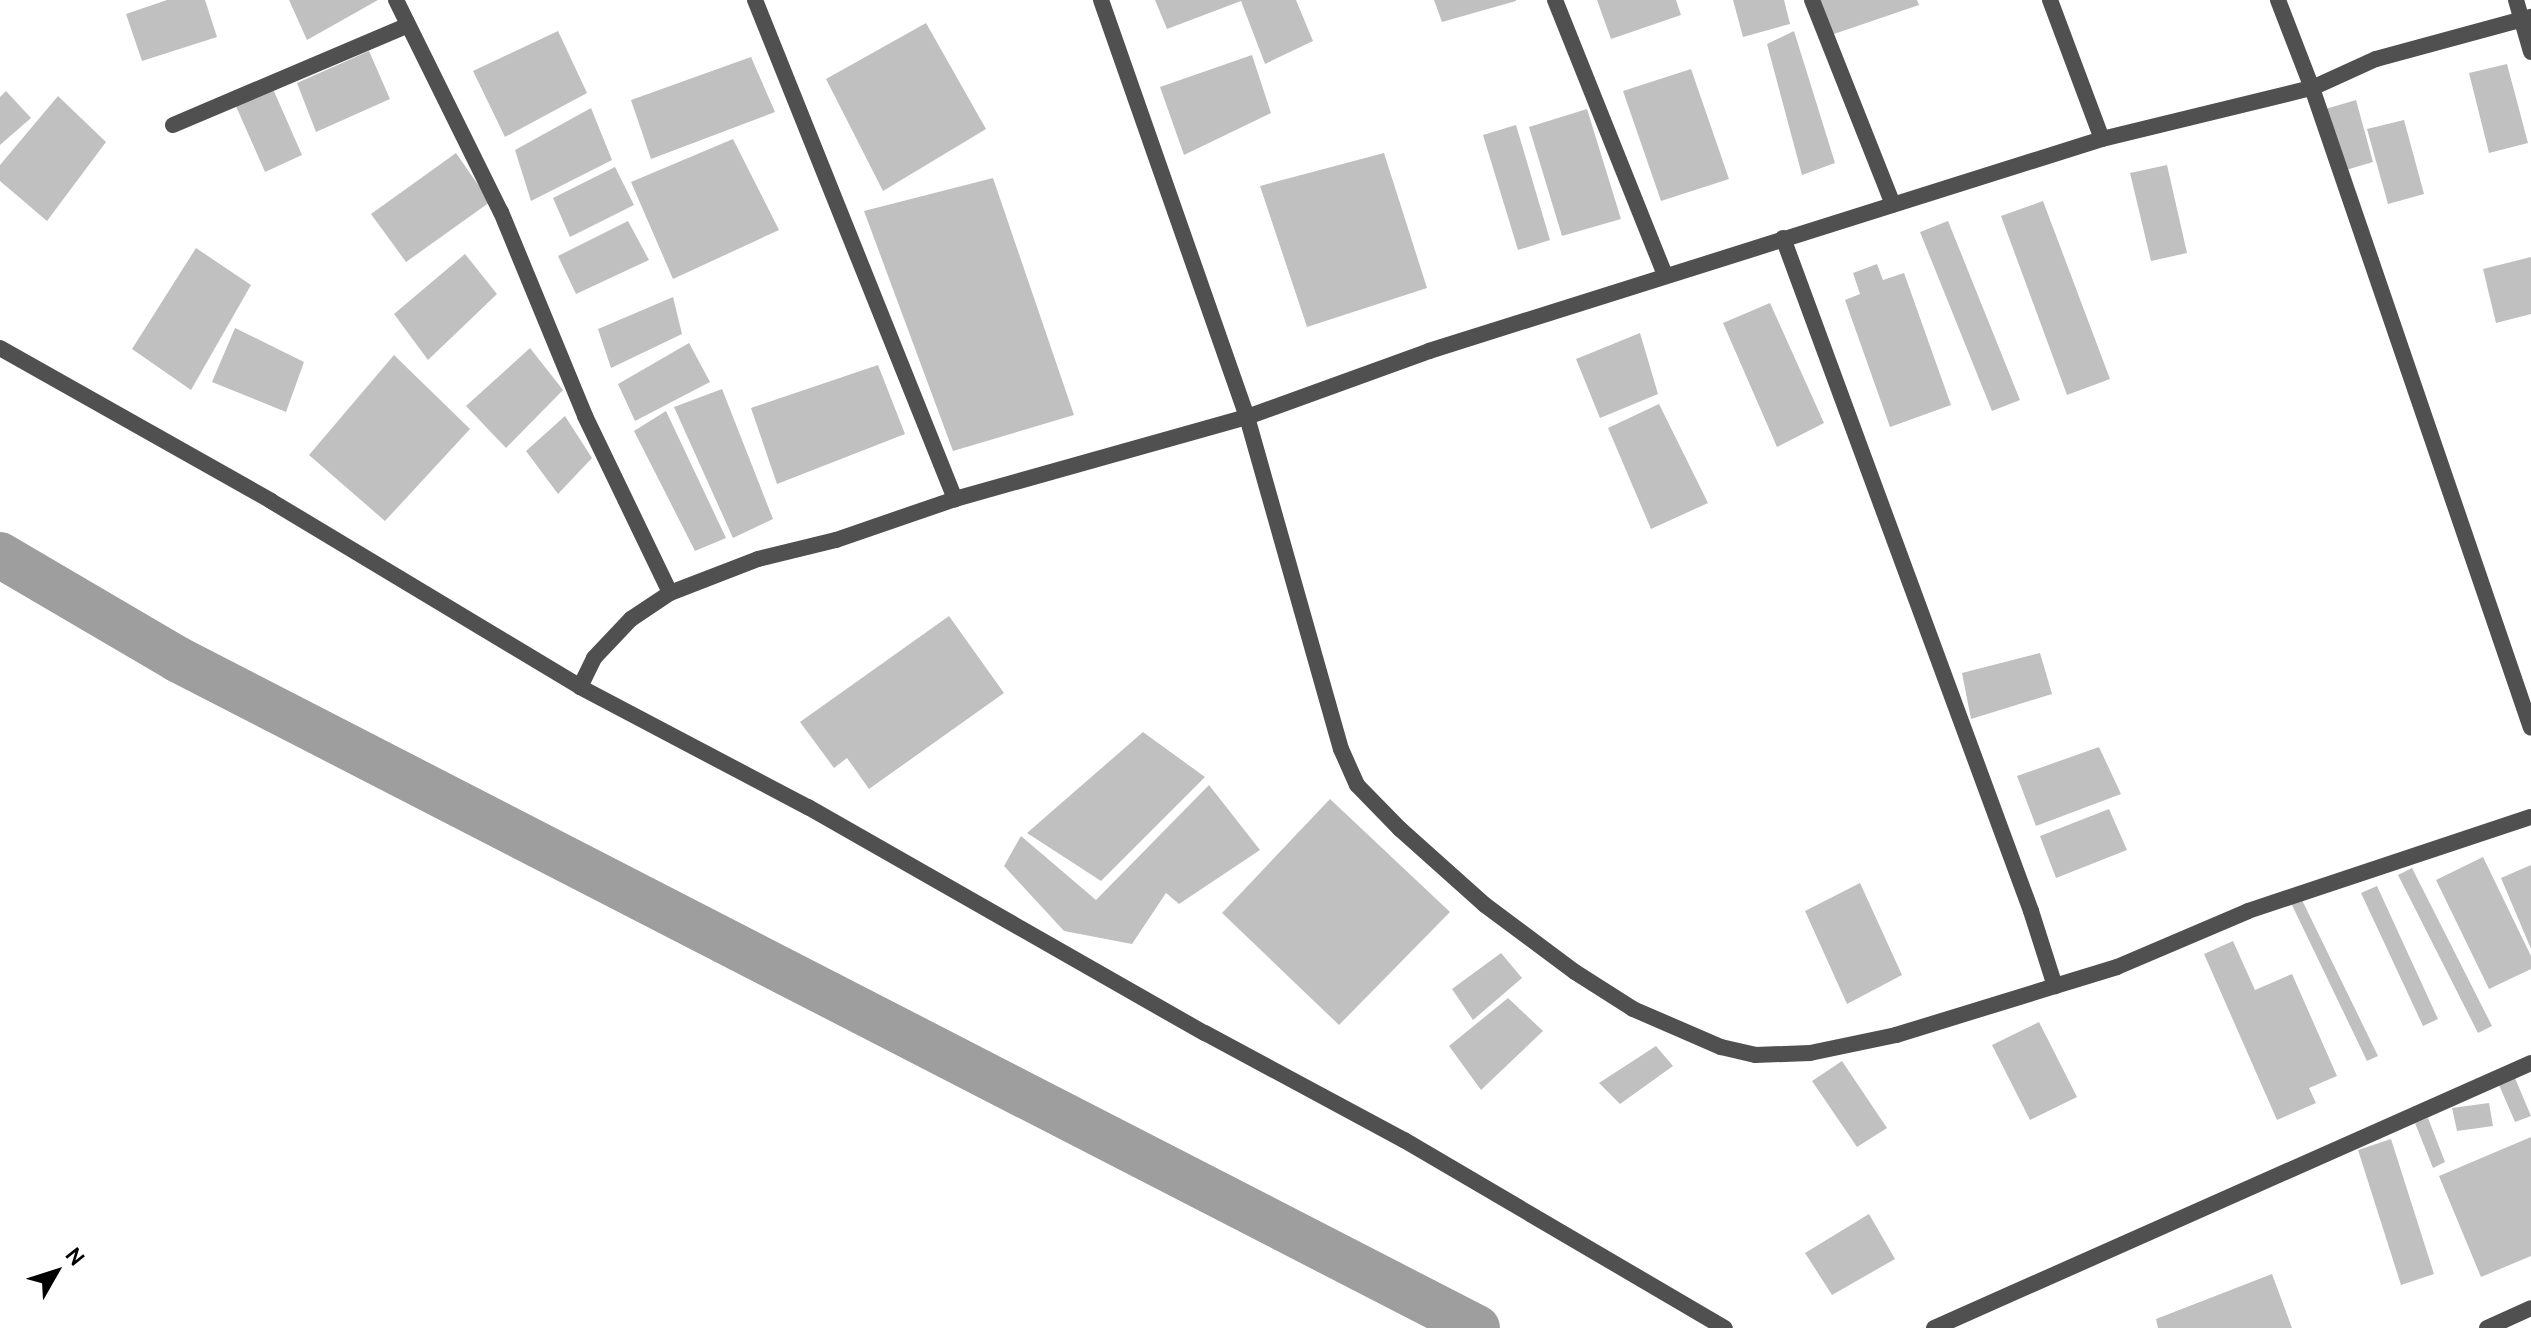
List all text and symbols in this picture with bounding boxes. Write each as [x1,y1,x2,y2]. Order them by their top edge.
north arrow [16,1232,96,1312]
text: N [60,1242,90,1271]

